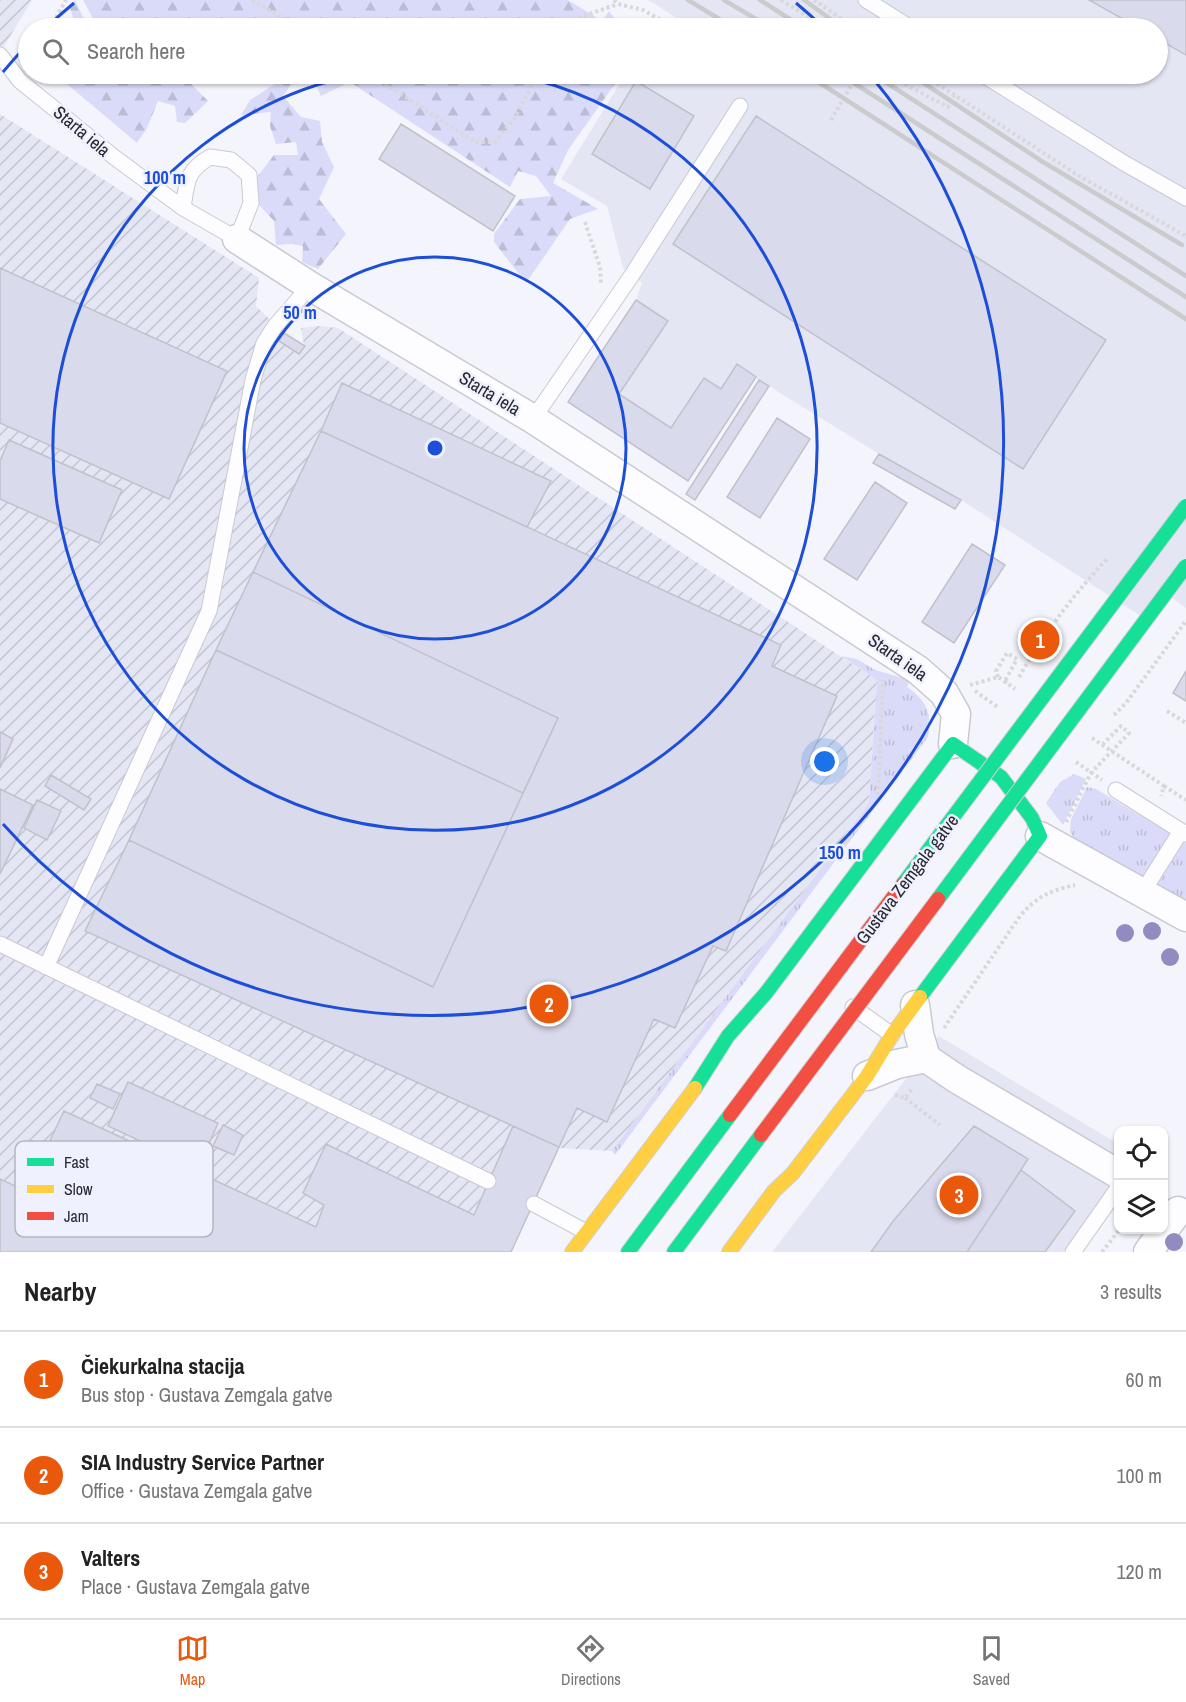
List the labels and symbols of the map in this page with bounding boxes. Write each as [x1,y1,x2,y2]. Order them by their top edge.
street label: Starta iela [48,100,116,162]
text: 100 m [144,165,186,190]
text: 50 m [283,300,317,325]
street label: Starta iela [455,365,525,421]
centre of rings [425,438,445,458]
pin: 1 [1020,618,1060,662]
street label: Starta iela [863,627,933,687]
your location [810,747,839,776]
street label: Gustava Zemgala gatve [850,809,964,949]
text: 150 m [819,840,861,865]
pin: 2 [530,982,568,1026]
legend [15,1141,213,1237]
text: Fast [64,1151,89,1173]
pin: 3 [940,1172,978,1218]
text: Slow [64,1178,93,1200]
text: Jam [64,1205,89,1227]

